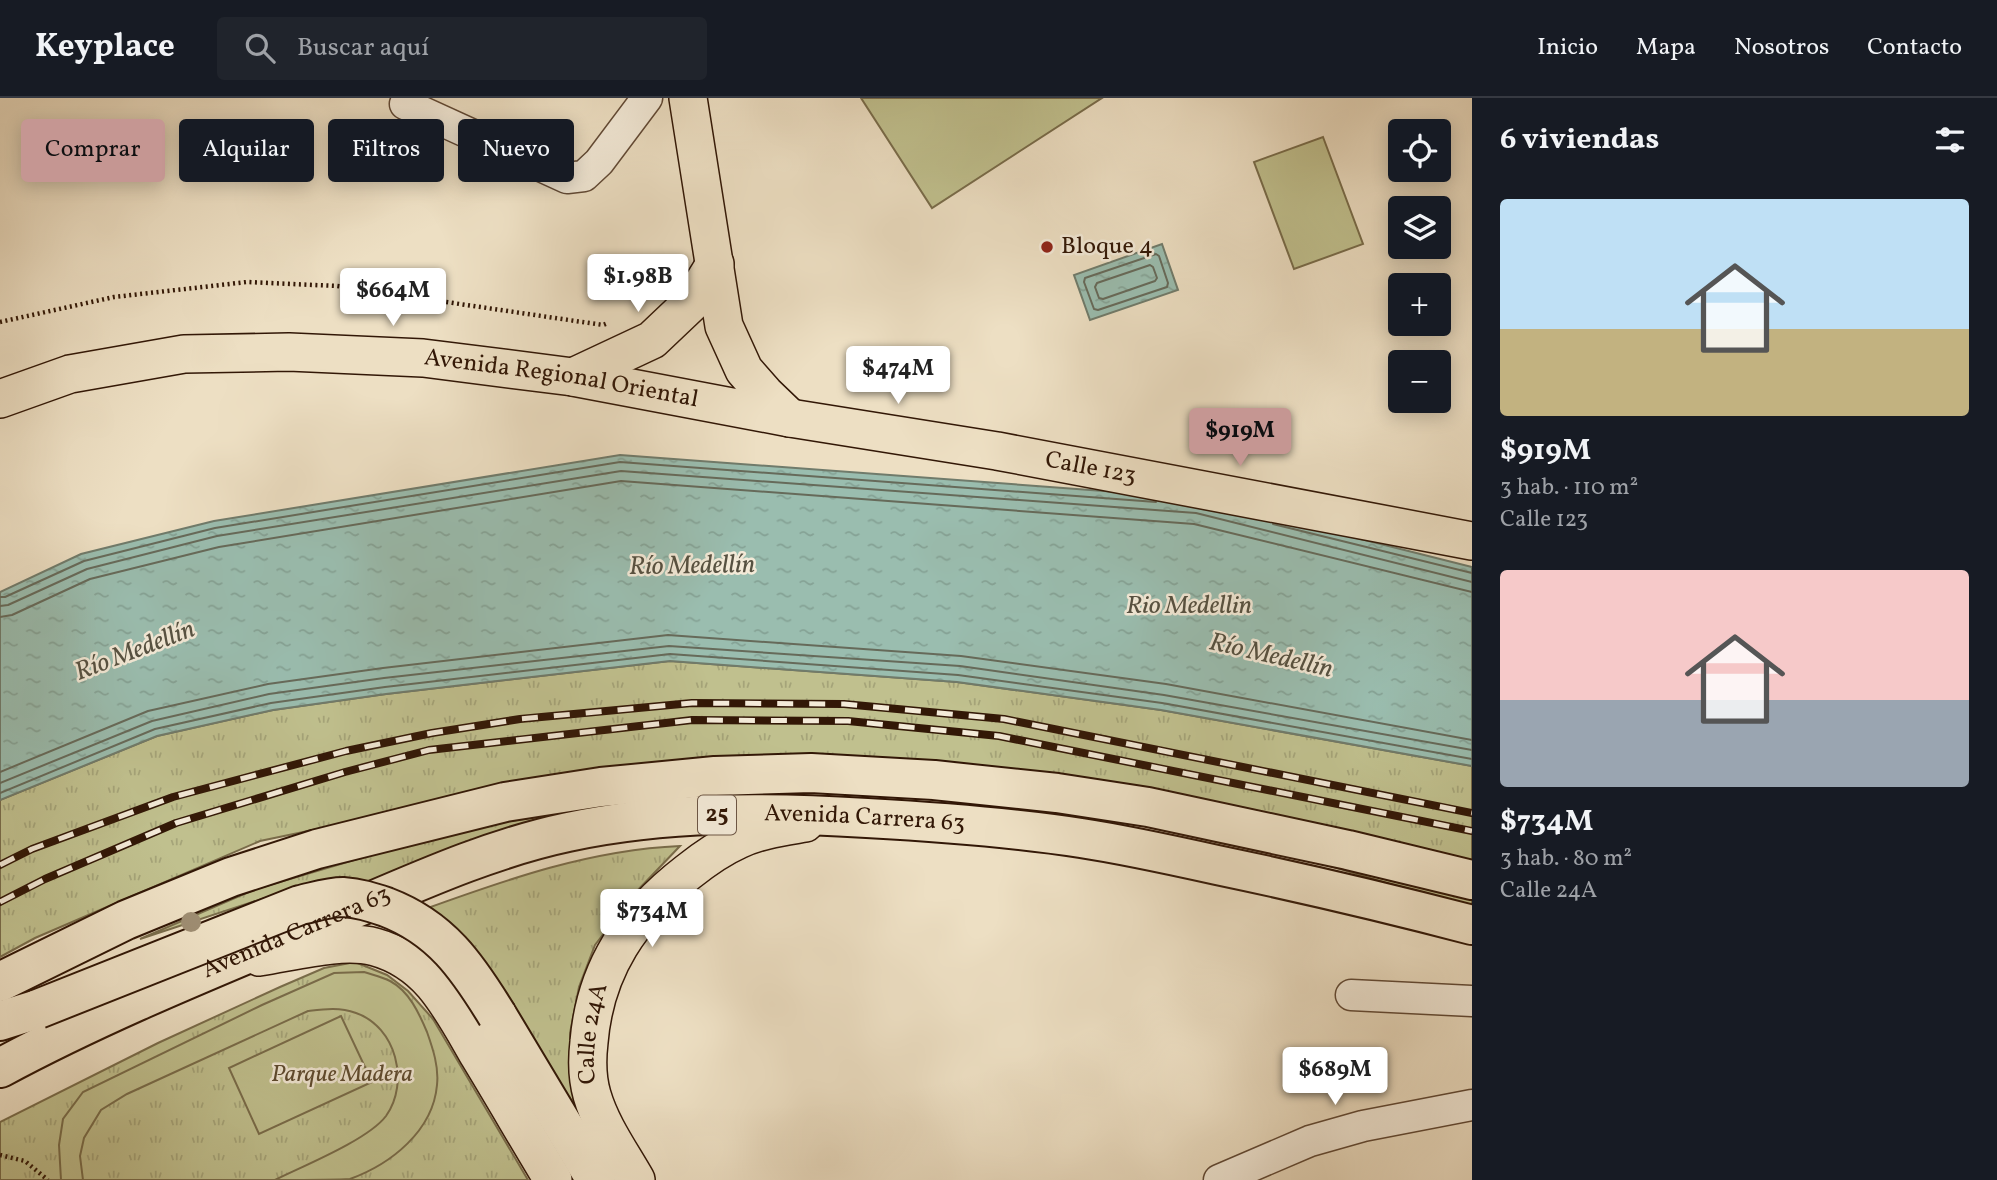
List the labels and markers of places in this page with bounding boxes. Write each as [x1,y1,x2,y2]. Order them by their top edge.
place label: Bloque 4 [1061,230,1153,264]
marker: Bloque 4 [1039,239,1055,255]
pin: $1.98B [581,254,695,314]
pin: $664M [344,268,442,328]
pin: $474M [849,346,947,406]
pin: $919M [1191,408,1289,468]
pin: $734M [603,890,701,949]
pin: $689M [1286,1048,1384,1107]

